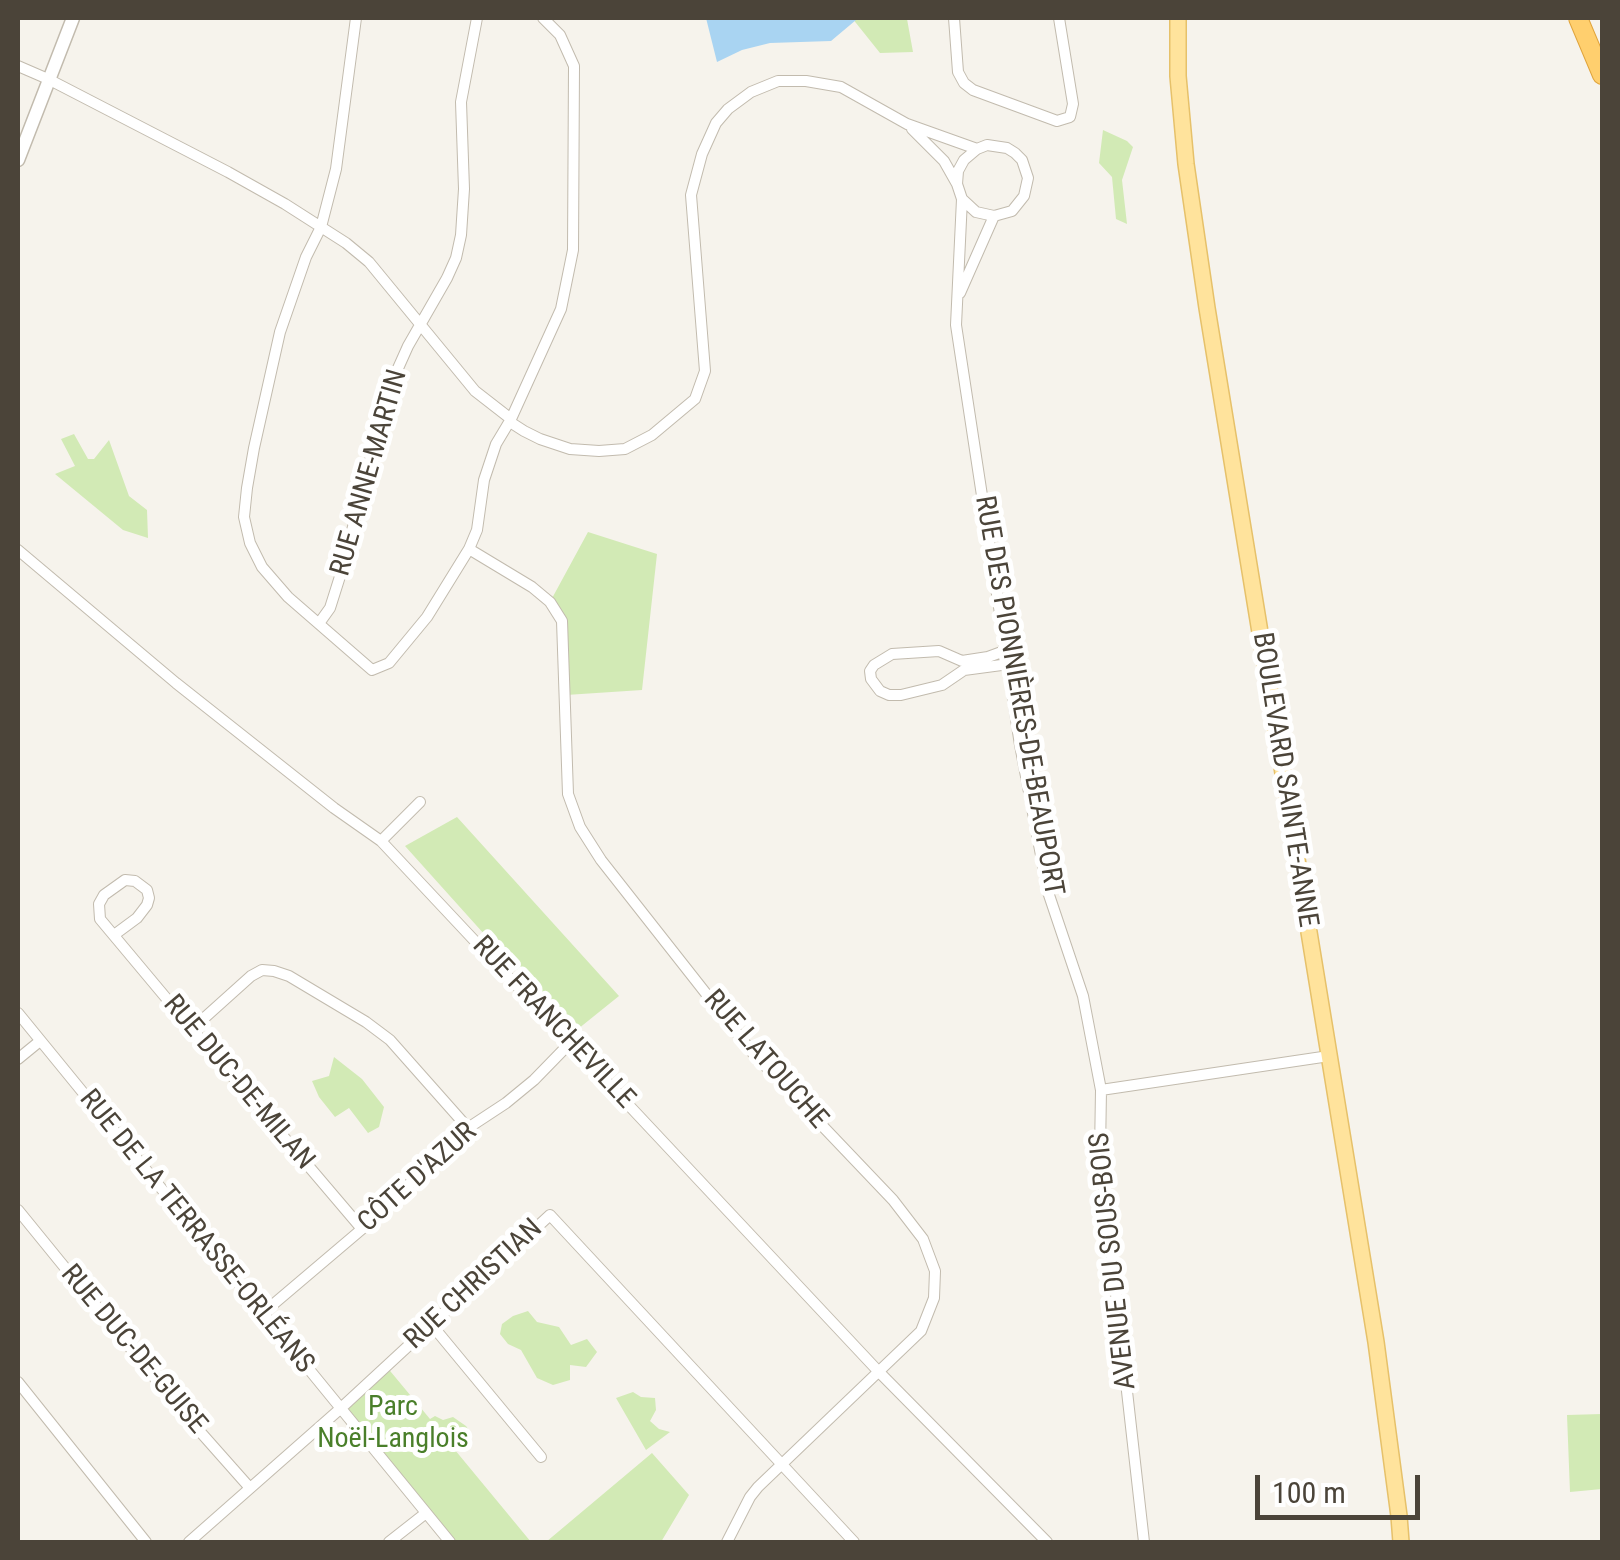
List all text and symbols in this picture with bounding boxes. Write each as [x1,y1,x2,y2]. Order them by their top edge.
street label: RUE ANNE-MARTIN [325,366,415,580]
street label: RUE DES PIONNIÈRES-DE-BEAUPORT [966,493,1070,899]
street label: BOULEVARD SAINTE-ANNE [1244,630,1324,930]
street label: RUE FRANCHEVILLE [465,930,641,1116]
street label: RUE LATOUCHE [696,984,834,1136]
street label: RUE DUC-DE-MILAN [155,989,321,1177]
street label: RUE DE LA TERRASSE-ORLÉANS [71,1084,321,1380]
street label: CÔTE D'AZUR [352,1116,484,1240]
street label: AVENUE DU SOUS-BOIS [1084,1131,1144,1391]
street label: RUE CHRISTIAN [398,1213,550,1357]
street label: RUE DUC-DE-GUISE [53,1259,213,1441]
park label: Parc Noël-Langlois [317,1391,469,1457]
scale bar [1260,1455,1425,1517]
text: 100 m [1272,1475,1346,1510]

